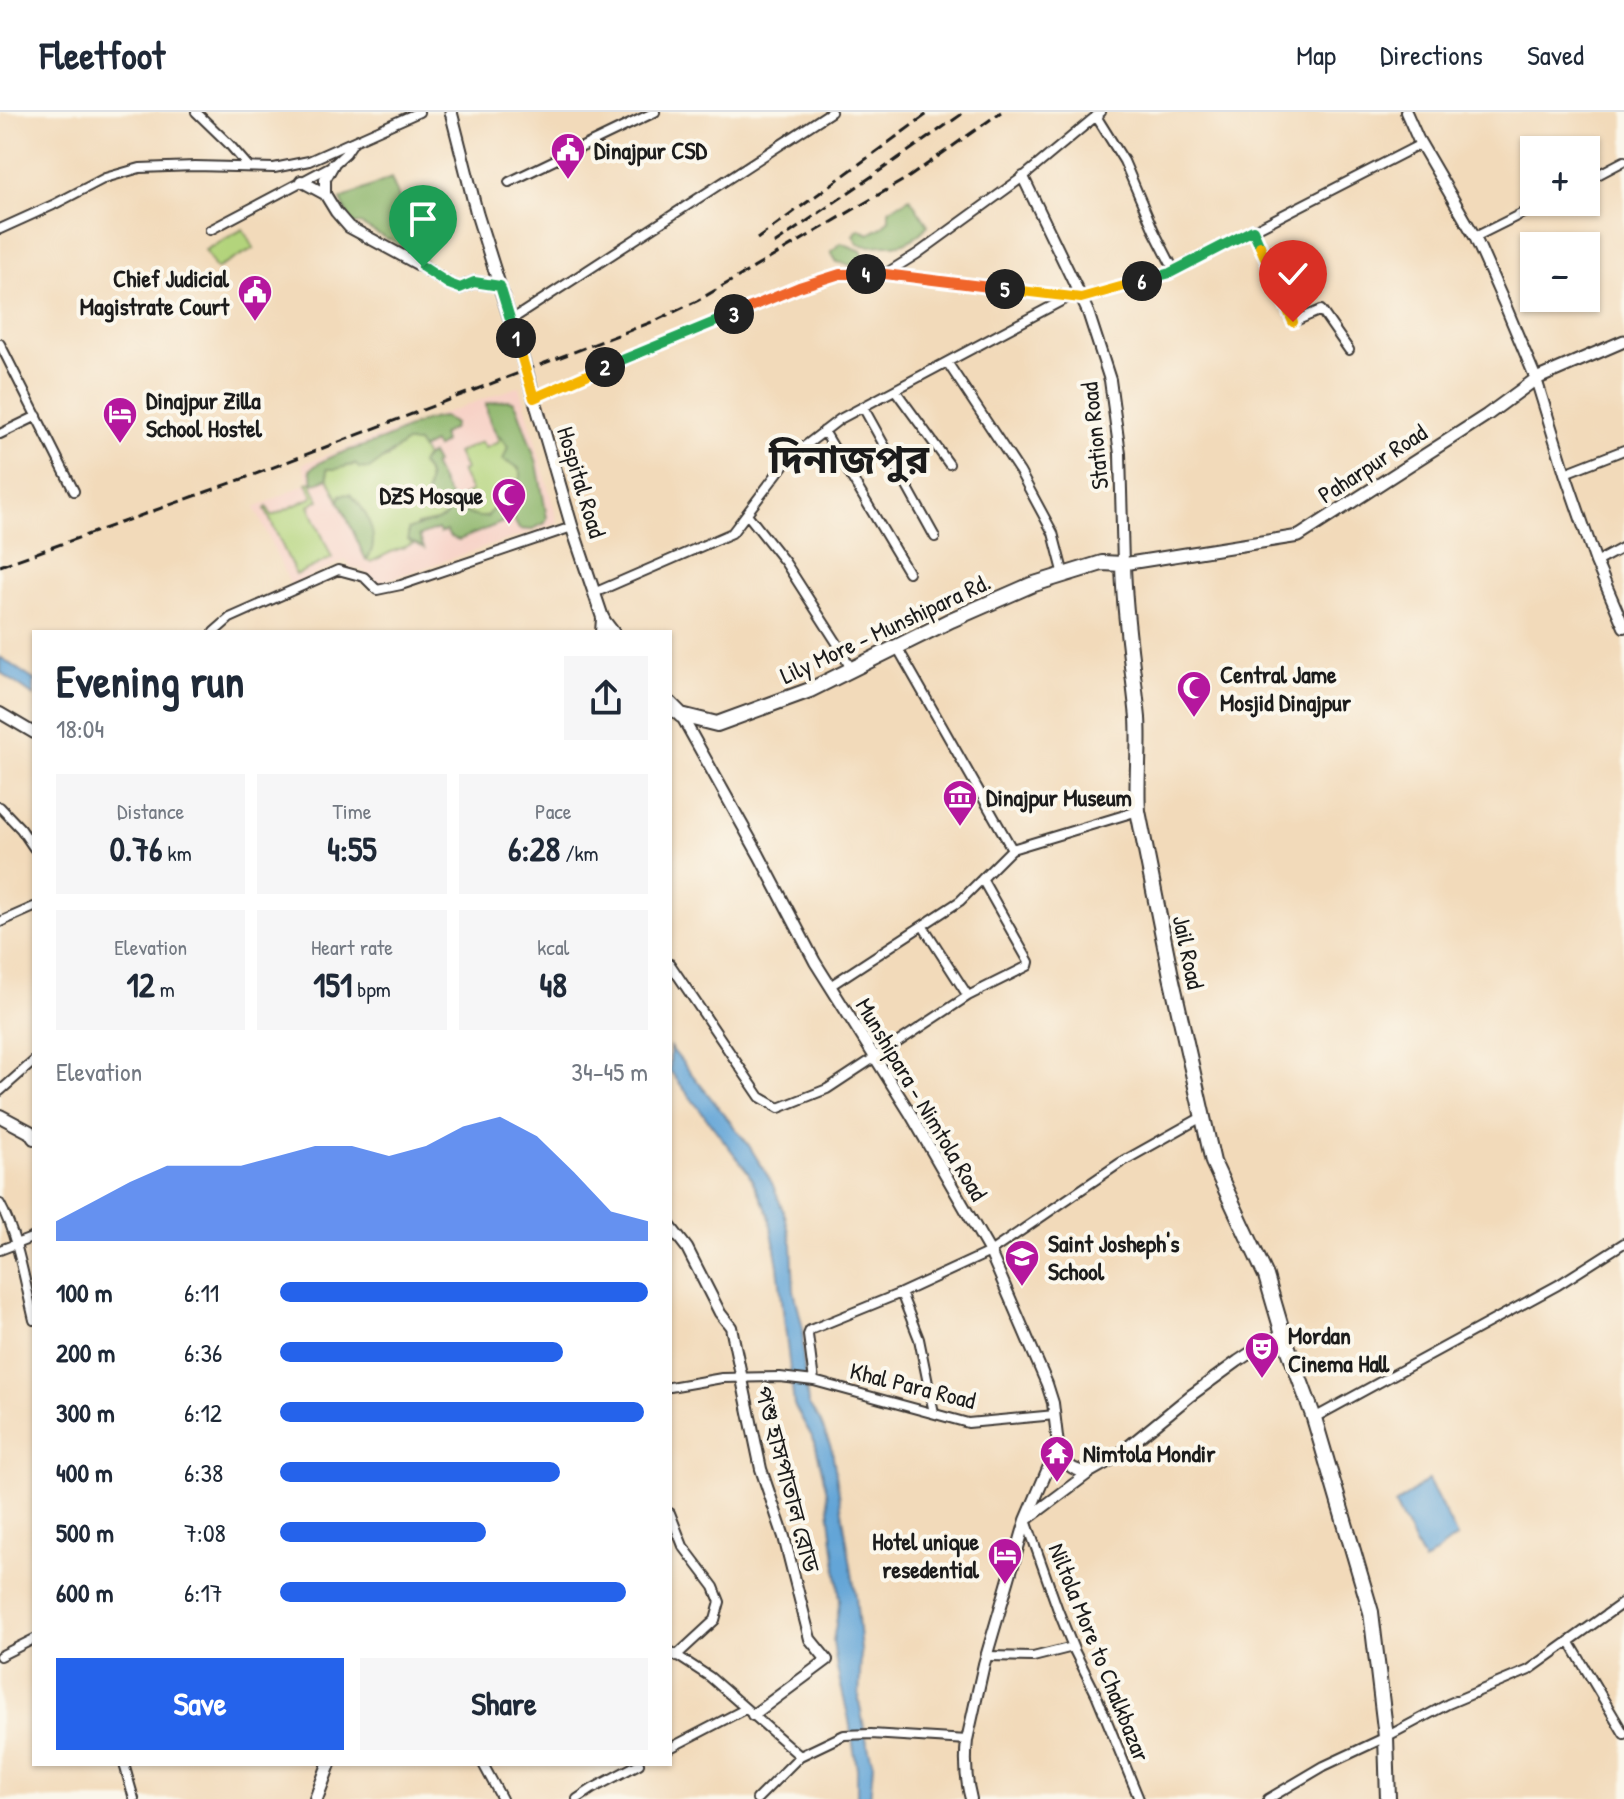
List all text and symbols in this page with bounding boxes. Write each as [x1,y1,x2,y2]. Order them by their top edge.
text: Fleetfoot [40,29,165,81]
text: Map [1296,36,1336,74]
text: Directions [1380,36,1483,74]
text: Saved [1527,36,1584,74]
public building icon: Dinajpur CSD [549,131,587,181]
place label: Dinajpur CSD [594,134,707,167]
map controls [1520,136,1600,312]
button: + [1520,136,1600,216]
pin [389,185,457,267]
icon: arrive [401,197,445,241]
button: − [1520,232,1600,312]
pin [1259,240,1327,322]
icon: check [1271,252,1315,296]
pin: 4 [846,254,886,294]
text: 4 [862,259,870,289]
pin: 6 [1122,261,1162,301]
place label: Chief Judicial Magistrate Court [80,262,230,323]
text: 6 [1138,266,1146,296]
pin: 5 [985,269,1025,309]
public building icon: Chief Judicial Magistrate Court [236,273,274,323]
text: 5 [1000,274,1010,304]
pin: 3 [714,294,754,334]
text: 3 [729,299,739,329]
pin: 1 [496,318,536,358]
text: 1 [512,323,520,353]
pin: 2 [585,347,625,387]
text: 2 [600,352,610,382]
street label: Station Road [1072,381,1116,491]
place label: Dinajpur Zilla School Hostel [146,384,263,444]
hotel icon: Dinajpur Zilla School Hostel [101,395,139,445]
street label: Paharpur Road [1311,416,1433,510]
street label: Hospital Road [550,422,614,542]
district label: দিনাজপুর [768,431,930,485]
mosque icon: DZS Mosque [490,476,528,526]
place label: DZS Mosque [379,479,483,512]
street label: Lily More - Munshipara Rd. [775,565,995,691]
text: Evening run [56,651,244,711]
button: share [564,656,648,740]
place label: Central Jame Mosjid Dinajpur [1220,658,1352,719]
mosque icon: Central Jame Mosjid Dinajpur [1175,669,1213,719]
text: 18:04 [56,711,104,746]
museum icon: Dinajpur Museum [941,778,979,828]
place label: Dinajpur Museum [986,781,1132,814]
text: Distance [117,796,184,826]
text: Time [333,796,371,826]
text: Pace [535,796,572,826]
text: 0.76 [110,826,163,872]
text: 4:55 [327,826,377,872]
text: 6:28 [508,826,560,872]
text: km [163,838,192,868]
text: /km [560,838,599,868]
street label: Jail Road [1166,912,1212,992]
text: Elevation [114,932,187,962]
text: Heart rate [311,932,393,962]
text: kcal [537,932,569,962]
text: 12 [127,962,155,1008]
text: 151 [313,962,352,1008]
text: 48 [540,962,567,1008]
text: m [155,974,175,1004]
text: bpm [352,974,391,1004]
street label: Munshipara - Nimtola Road [849,992,995,1206]
text: Elevation [56,1054,142,1089]
text: 34–45 m [571,1054,648,1089]
place label: Saint Josheph's School [1048,1227,1179,1287]
school or university icon: Saint Josheph's School [1003,1238,1041,1288]
text: 100 m [56,1275,112,1310]
text: 6:11 [184,1275,219,1310]
place label: Mordan Cinema Hall [1288,1319,1390,1379]
theatre icon: Mordan Cinema Hall [1243,1330,1281,1380]
text: 200 m [56,1335,115,1370]
text: 6:36 [184,1335,222,1370]
street label: Khal Para Road [847,1354,979,1416]
street label: পশু হাসপাতাল রোড [748,1382,828,1576]
text: 300 m [56,1395,115,1430]
text: 6:12 [184,1395,222,1430]
temple icon: Nimtola Mondir [1038,1434,1076,1484]
place label: Nimtola Mondir [1083,1437,1216,1469]
text: 400 m [56,1455,113,1490]
text: 6:38 [184,1455,223,1490]
text: 500 m [56,1515,114,1550]
text: 7:08 [184,1515,226,1550]
place label: Hotel unique resedential [872,1525,980,1585]
hotel icon: Hotel unique resedential [986,1536,1024,1586]
street label: Niltola More to Chalkbazar [1042,1538,1158,1766]
text: 600 m [56,1575,113,1610]
text: 6:17 [184,1575,223,1610]
button: Save [56,1658,344,1750]
button: Share [360,1658,648,1750]

